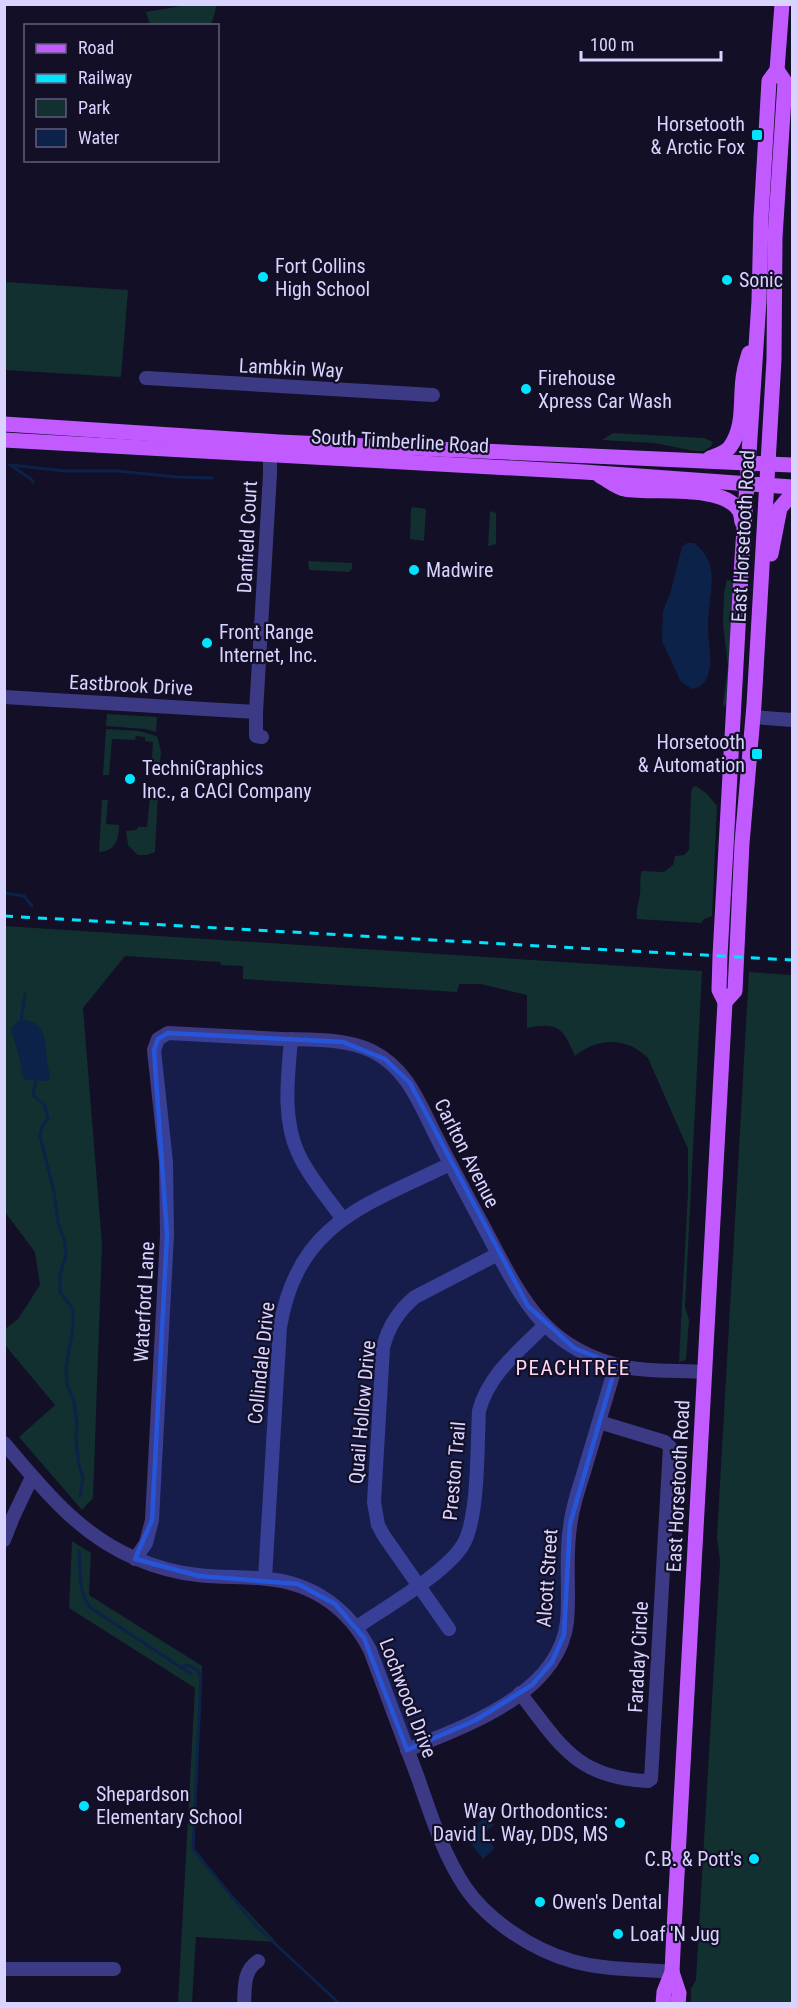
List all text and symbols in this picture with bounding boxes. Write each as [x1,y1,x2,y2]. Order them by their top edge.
legend [24,24,219,162]
scale bar [581,24,720,62]
text: 100 m [590,34,634,55]
text: Road [78,37,114,58]
text: Railway [78,67,133,88]
text: Park [78,97,110,118]
place label: Horsetooth & Arctic Fox [650,112,745,159]
text: Water [78,127,120,148]
marker: Horsetooth & Arctic Fox [750,128,764,142]
place label: Fort Collins High School [275,254,370,301]
place label: Sonic [739,268,783,292]
marker: Fort Collins High School [256,270,270,284]
marker: Sonic [720,273,734,287]
street label: Lambkin Way [238,353,344,383]
place label: Firehouse Xpress Car Wash [538,366,672,413]
marker: Firehouse Xpress Car Wash [519,382,533,396]
street label: South Timberline Road [310,424,490,458]
street label: East Horsetooth Road [727,449,759,623]
street label: Danfield Court [232,480,262,594]
place label: Madwire [426,558,493,582]
marker: Madwire [407,563,421,577]
place label: Front Range Internet, Inc. [219,620,318,667]
marker: Front Range Internet, Inc. [200,636,214,650]
street label: Eastbrook Drive [69,670,193,700]
place label: Horsetooth & Automation [638,730,745,777]
marker: Horsetooth & Automation [750,747,764,761]
place label: TechniGraphics Inc., a CACI Company [142,756,311,803]
marker: TechniGraphics Inc., a CACI Company [123,772,137,786]
street label: Carlton Avenue [429,1094,505,1212]
street label: Waterford Lane [129,1241,159,1363]
street label: Collindale Drive [243,1301,279,1425]
street label: Quail Hollow Drive [344,1339,380,1485]
district label: PEACHTREE [515,1356,631,1380]
street label: East Horsetooth Road [662,1399,694,1573]
street label: Preston Trail [438,1421,470,1521]
street label: Alcott Street [532,1528,562,1628]
street label: Faraday Circle [623,1601,653,1713]
street label: Lochwood Drive [374,1635,442,1761]
place label: Shepardson Elementary School [96,1782,243,1829]
marker: Shepardson Elementary School [77,1799,91,1813]
place label: Way Orthodontics: David L. Way, DDS, MS [433,1799,608,1846]
marker: Way Orthodontics: David L. Way, DDS, MS [613,1816,627,1830]
place label: C.B. & Pott's [644,1847,742,1871]
marker: C.B. & Pott's [747,1852,761,1866]
place label: Owen's Dental [552,1890,662,1914]
marker: Owen's Dental [533,1895,547,1909]
place label: Loaf 'N Jug [630,1922,720,1946]
marker: Loaf 'N Jug [611,1927,625,1941]

